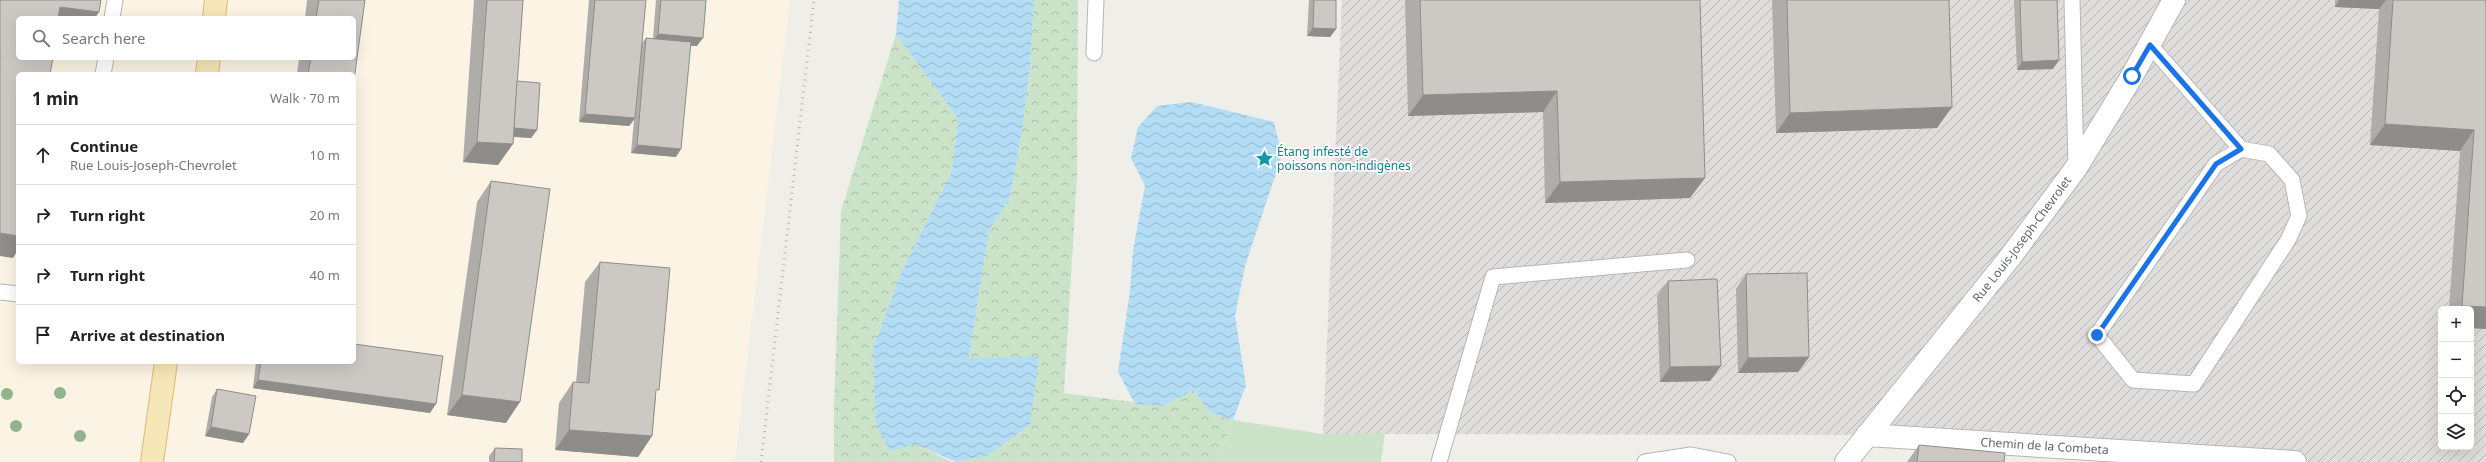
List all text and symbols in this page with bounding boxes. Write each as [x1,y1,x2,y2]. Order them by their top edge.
search box [16,16,356,60]
icon: search [30,27,52,49]
text: Search here [62,28,145,48]
route start [2123,67,2141,85]
text: 1 min [32,87,79,110]
text: Walk · 70 m [270,89,340,107]
text: Continue [70,136,138,156]
place label: Étang infesté de poissons non-indigènes [1277,143,1411,174]
icon: ahead [32,144,54,166]
text: 10 m [310,146,340,164]
place icon: Étang infesté de poissons non-indigènes [1254,149,1274,169]
text: Rue Louis-Joseph-Chevrolet [70,156,237,174]
street label: Rue Louis-Joseph-Chevrolet [1968,172,2076,305]
icon: right [32,204,54,226]
text: Turn right [70,205,145,225]
text: 20 m [310,206,340,224]
icon: right [32,264,54,286]
text: Turn right [70,265,145,285]
text: 40 m [310,266,340,284]
map controls [2438,306,2474,450]
button: + [2438,306,2474,342]
icon: arrive [32,324,54,346]
text: Arrive at destination [70,325,225,345]
route end [2088,326,2106,344]
button: − [2438,342,2474,378]
button: locate [2438,378,2474,414]
button: layers [2438,414,2474,450]
street label: Chemin de la Combeta [1980,433,2109,458]

